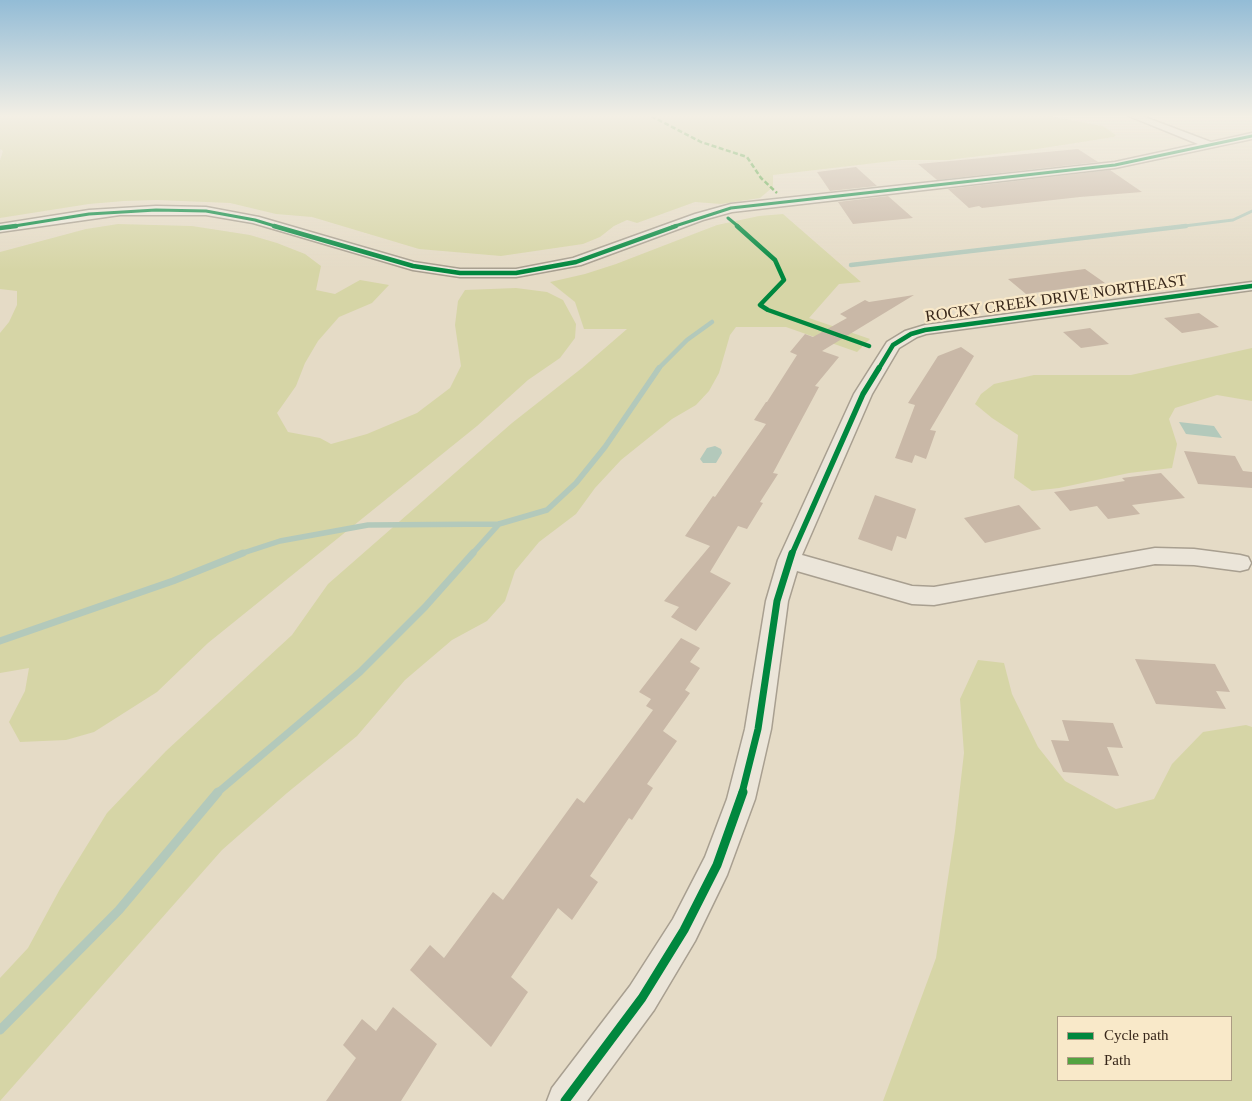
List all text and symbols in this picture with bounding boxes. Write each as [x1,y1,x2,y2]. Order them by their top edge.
street label: ROCKY CREEK DRIVE NORTHEAST [924,271,1188,327]
legend [1057,1016,1232,1081]
text: Cycle path [1104,1027,1169,1043]
text: Path [1104,1052,1131,1068]

